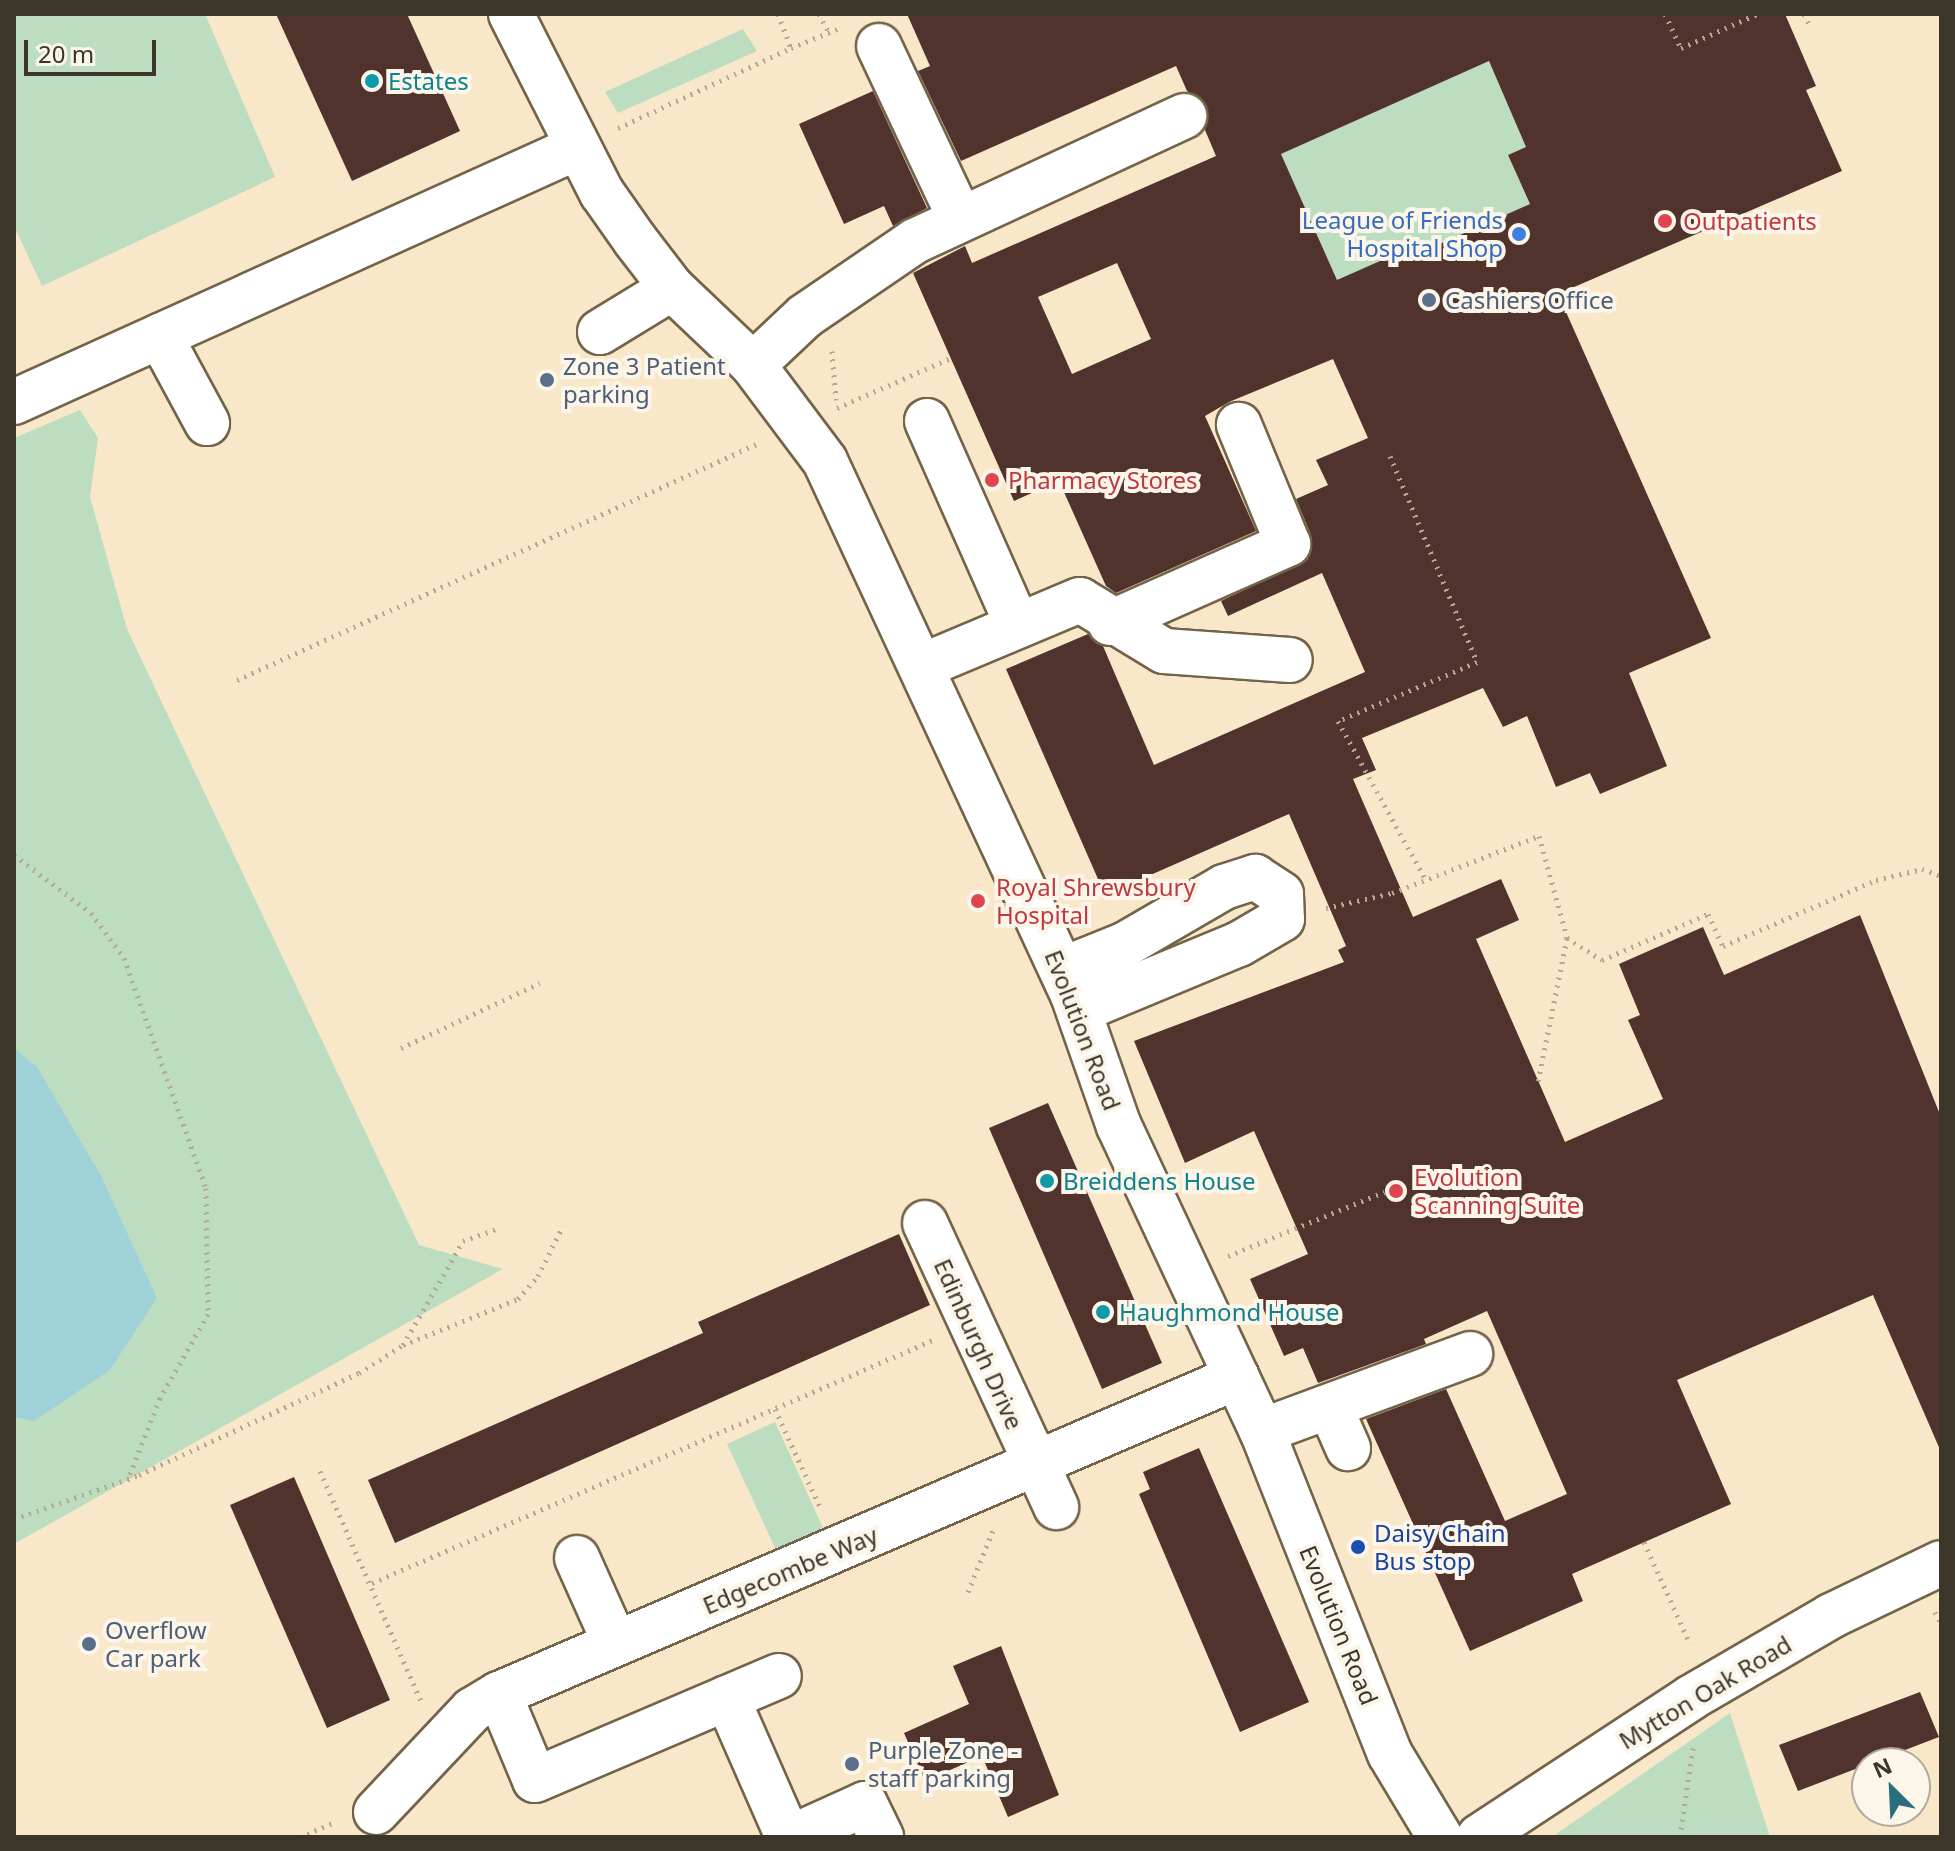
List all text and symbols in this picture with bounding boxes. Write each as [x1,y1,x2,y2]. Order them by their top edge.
scale bar [28,24,160,74]
text: 20 m [38,37,94,70]
place label: Estates [388,67,469,95]
marker: Estates [363,72,381,90]
place label: League of Friends Hospital Shop [1302,206,1503,262]
place label: Outpatients [1683,207,1817,235]
marker: Outpatients [1654,210,1676,232]
marker: League of Friends Hospital Shop [1510,225,1528,243]
place label: Cashiers Office [1445,286,1614,314]
marker: Cashiers Office [1420,291,1438,309]
place label: Zone 3 Patient parking [563,352,726,408]
marker: Zone 3 Patient parking [538,371,556,389]
place label: Pharmacy Stores [1008,466,1197,494]
marker: Pharmacy Stores [983,471,1001,489]
place label: Royal Shrewsbury Hospital [996,873,1196,929]
marker: Royal Shrewsbury Hospital [967,890,989,912]
street label: Evolution Road [1039,946,1127,1114]
place label: Evolution Scanning Suite [1414,1163,1580,1219]
place label: Breiddens House [1063,1167,1256,1195]
marker: Breiddens House [1038,1172,1056,1190]
marker: Evolution Scanning Suite [1385,1180,1407,1202]
street label: Edinburgh Drive [929,1254,1029,1434]
place label: Haughmond House [1119,1298,1340,1326]
marker: Haughmond House [1094,1303,1112,1321]
place label: Daisy Chain Bus stop [1374,1519,1506,1575]
street label: Edgecombe Way [698,1520,882,1620]
marker: Daisy Chain Bus stop [1349,1538,1367,1556]
street label: Evolution Road [1294,1541,1384,1709]
place label: Overflow Car park [105,1616,207,1672]
street label: Mytton Oak Road [1614,1629,1796,1755]
marker: Overflow Car park [80,1635,98,1653]
place label: Purple Zone - staff parking [868,1736,1019,1792]
north arrow [1851,1747,1931,1827]
text: N [1868,1750,1896,1784]
marker: Purple Zone - staff parking [843,1755,861,1773]

